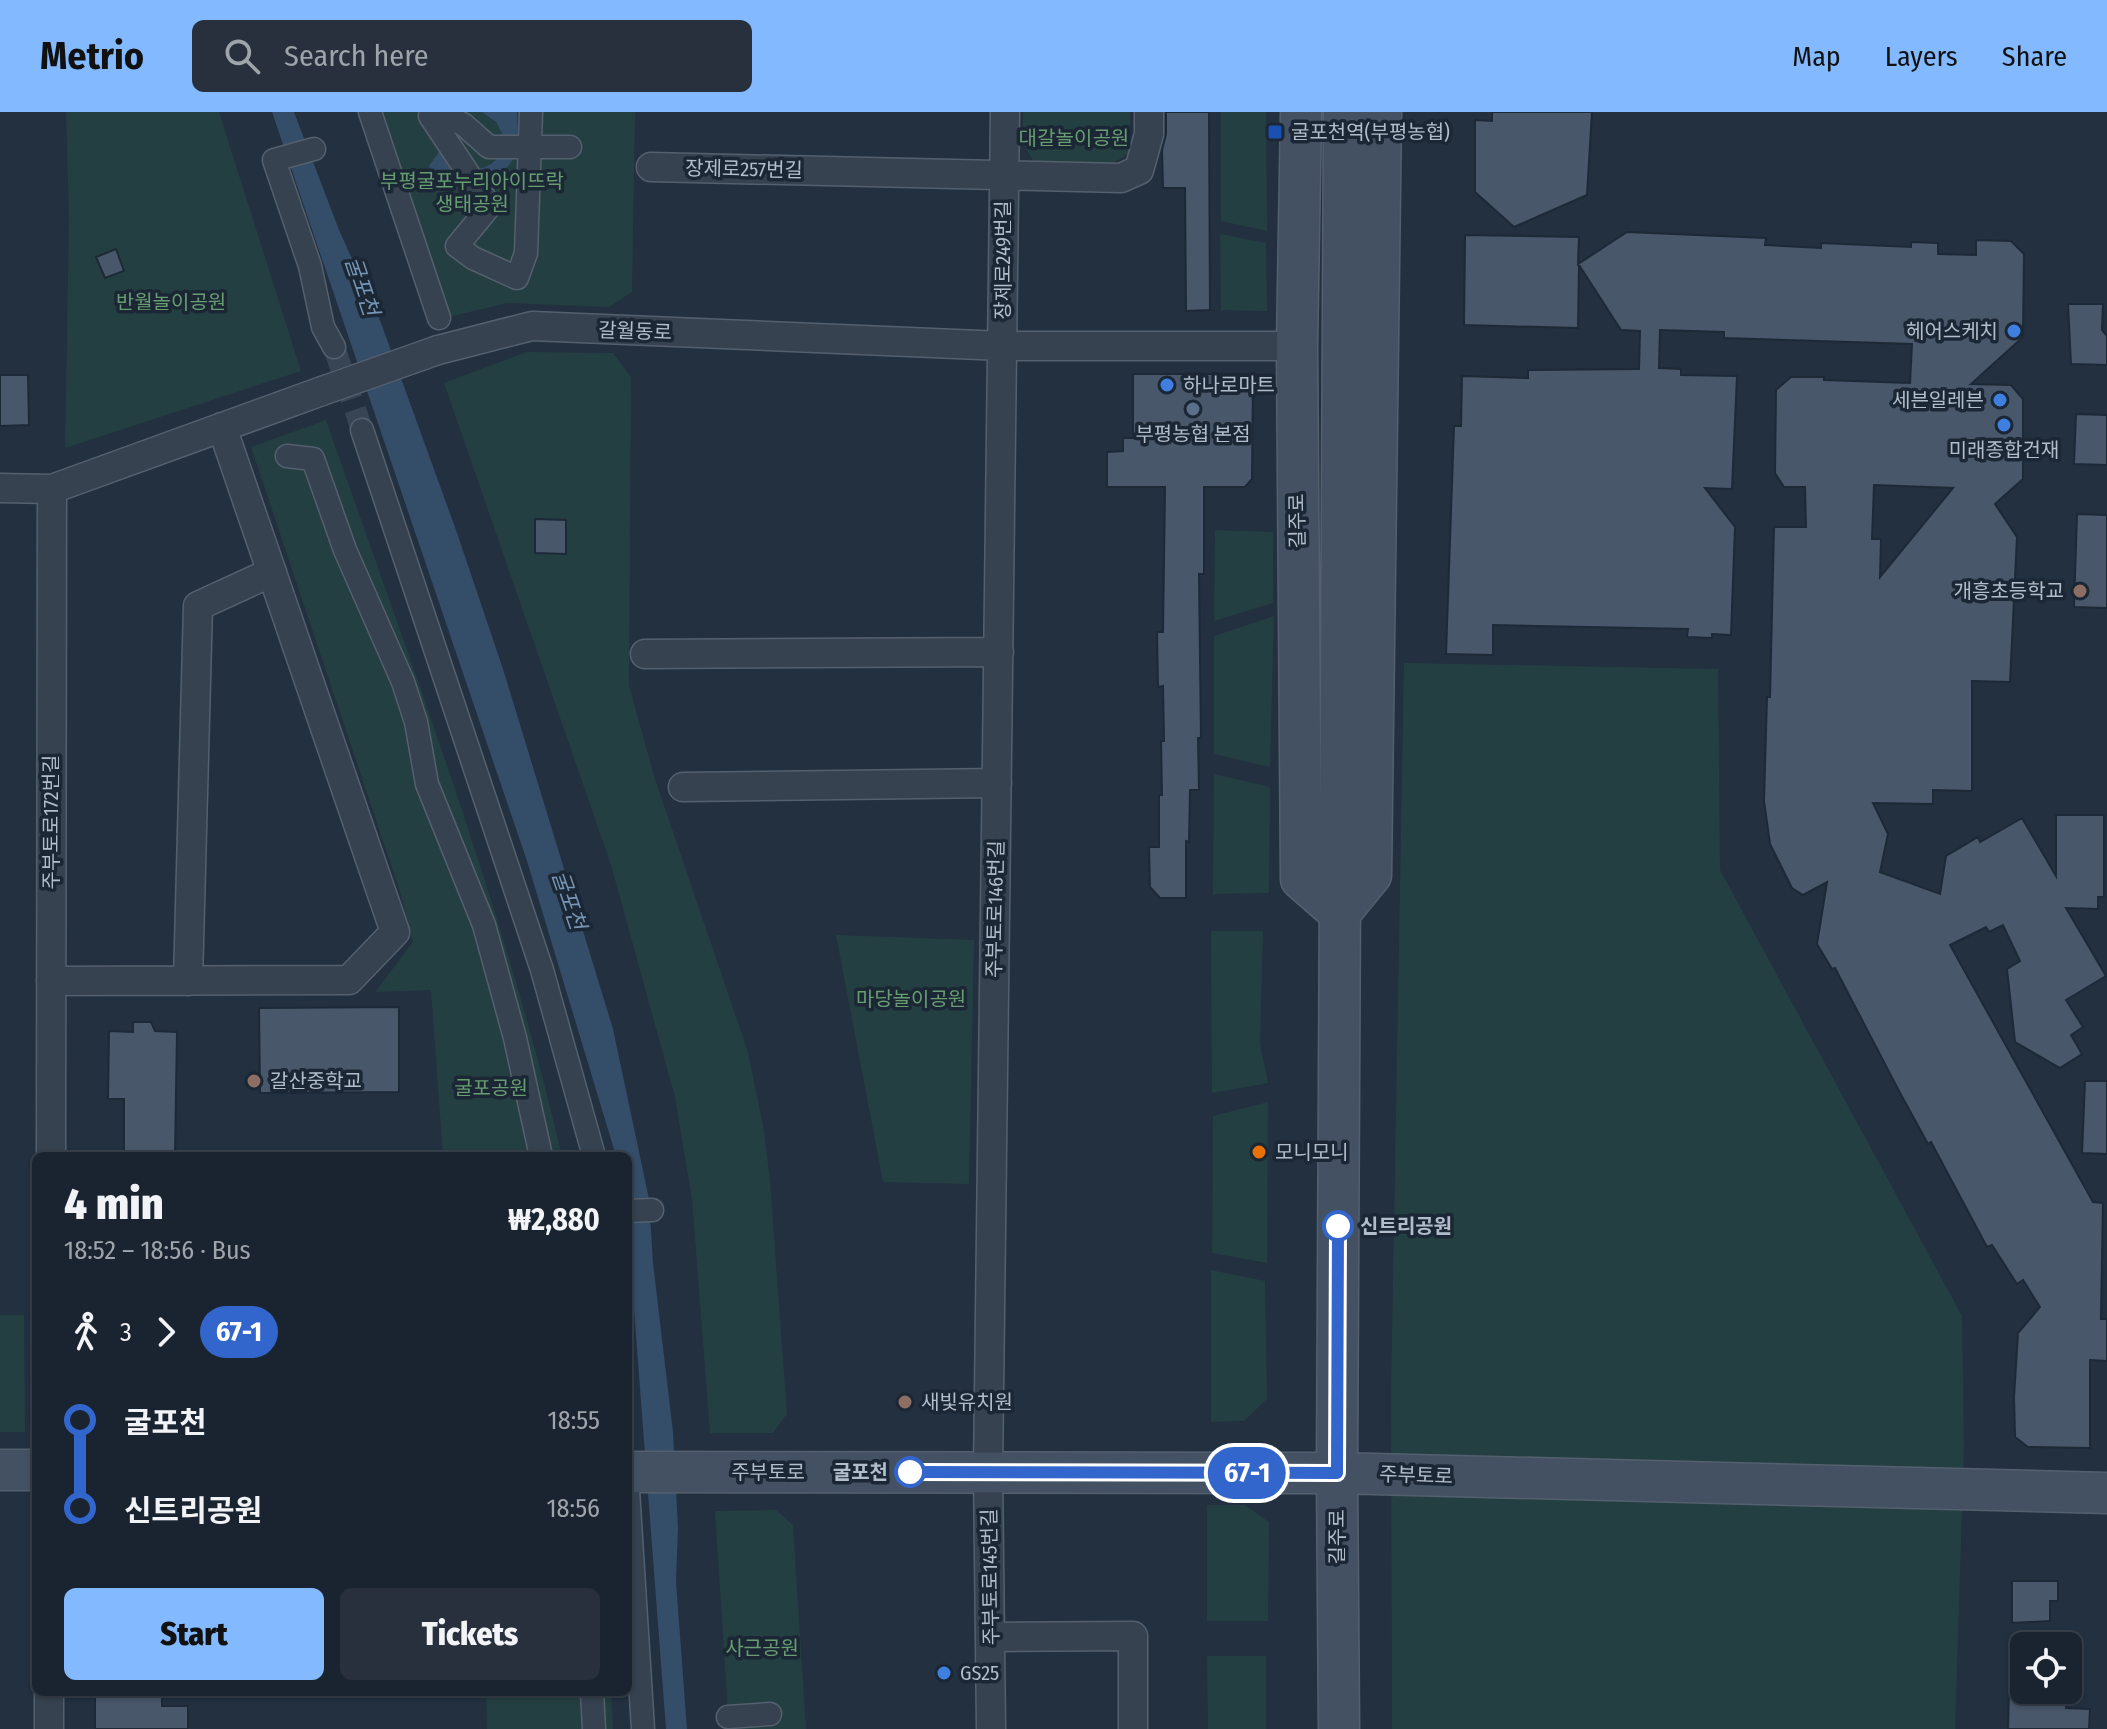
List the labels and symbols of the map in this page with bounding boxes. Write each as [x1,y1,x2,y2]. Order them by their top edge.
place label: 굴포천역(부평농협) [1291,120,1450,144]
marker: 굴포천역(부평농협) [1266,123,1284,141]
park label: 대갈놀이공원 [1019,126,1129,150]
street label: 장제로257번길 [685,156,803,182]
park label: 부평굴포누리아이뜨락 생태공원 [380,169,564,216]
street label: 장제로249번길 [991,200,1015,320]
water label: 굴포천 [339,253,386,322]
park label: 반월놀이공원 [116,290,226,314]
street label: 갈월동로 [598,318,672,344]
place label: 헤어스케치 [1906,319,1998,343]
marker: 헤어스케치 [2005,322,2023,340]
place label: 하나로마트 [1183,373,1275,397]
marker: 하나로마트 [1158,376,1176,394]
place label: 세븐일레븐 [1892,388,1984,412]
marker: 세븐일레븐 [1991,391,2009,409]
marker: 부평농협 본점 [1184,400,1202,418]
marker: 미래종합건재 [1995,416,2013,434]
place label: 부평농협 본점 [1135,422,1251,446]
place label: 미래종합건재 [1949,438,2059,462]
street label: 길주로 [1285,493,1309,549]
place label: 개흥초등학교 [1954,579,2064,603]
marker: 개흥초등학교 [2071,582,2089,600]
street label: 주부토로172번길 [39,755,63,889]
street label: 주부토로146번길 [982,840,1008,978]
water label: 굴포천 [546,867,593,936]
park label: 마당놀이공원 [856,987,966,1011]
place label: 갈산중학교 [270,1069,362,1093]
marker: 갈산중학교 [245,1072,263,1090]
park label: 굴포공원 [454,1076,528,1100]
place label: 모니모니 [1275,1140,1349,1164]
marker: 모니모니 [1250,1143,1268,1161]
marker: 신트리공원 [1323,1211,1353,1241]
place label: 신트리공원 [1360,1214,1452,1238]
place label: 새빛유치원 [921,1390,1013,1414]
marker: 새빛유치원 [896,1393,914,1411]
line badge: 67-1 [1191,1447,1303,1499]
marker: 굴포천 [895,1457,925,1487]
street label: 주부토로 [731,1460,805,1484]
place label: 굴포천 [833,1460,888,1484]
street label: 주부토로 [1379,1462,1453,1488]
street label: 주부토로145번길 [977,1508,1003,1646]
street label: 길주로 [1325,1509,1349,1565]
park label: 사근공원 [725,1636,799,1660]
place label: GS25 [960,1661,999,1685]
marker: GS25 [935,1664,953,1682]

